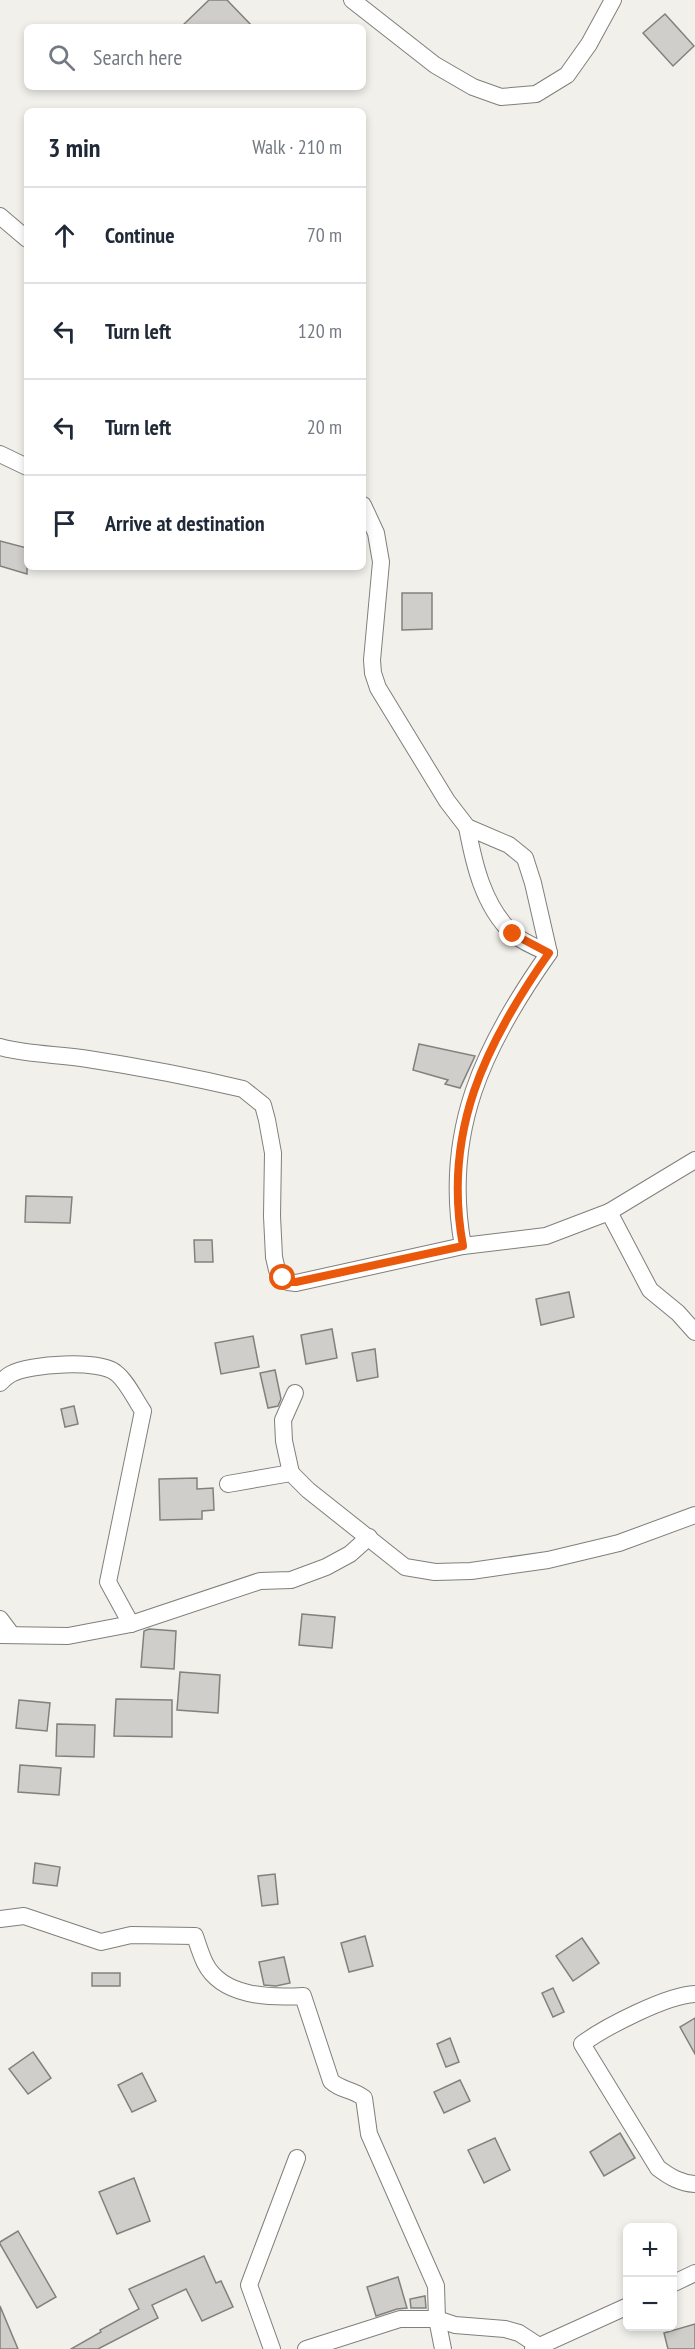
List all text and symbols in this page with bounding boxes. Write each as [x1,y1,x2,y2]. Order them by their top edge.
search box [24,24,366,90]
icon: search [45,41,78,74]
text: Search here [93,43,182,71]
text: 3 min [48,131,101,164]
text: Walk · 210 m [252,134,342,160]
icon: ahead [48,219,81,252]
text: Continue [105,221,175,249]
text: 70 m [307,222,342,248]
icon: left [48,315,81,348]
text: Turn left [105,317,171,345]
text: 120 m [298,318,342,344]
icon: left [48,411,81,444]
text: Turn left [105,413,171,441]
text: 20 m [307,414,342,440]
icon: arrive [48,507,81,540]
text: Arrive at destination [105,509,265,537]
route end [499,920,525,946]
route start [269,1264,295,1290]
map controls [623,2223,677,2331]
button: + [623,2223,677,2277]
button: − [623,2277,677,2331]

